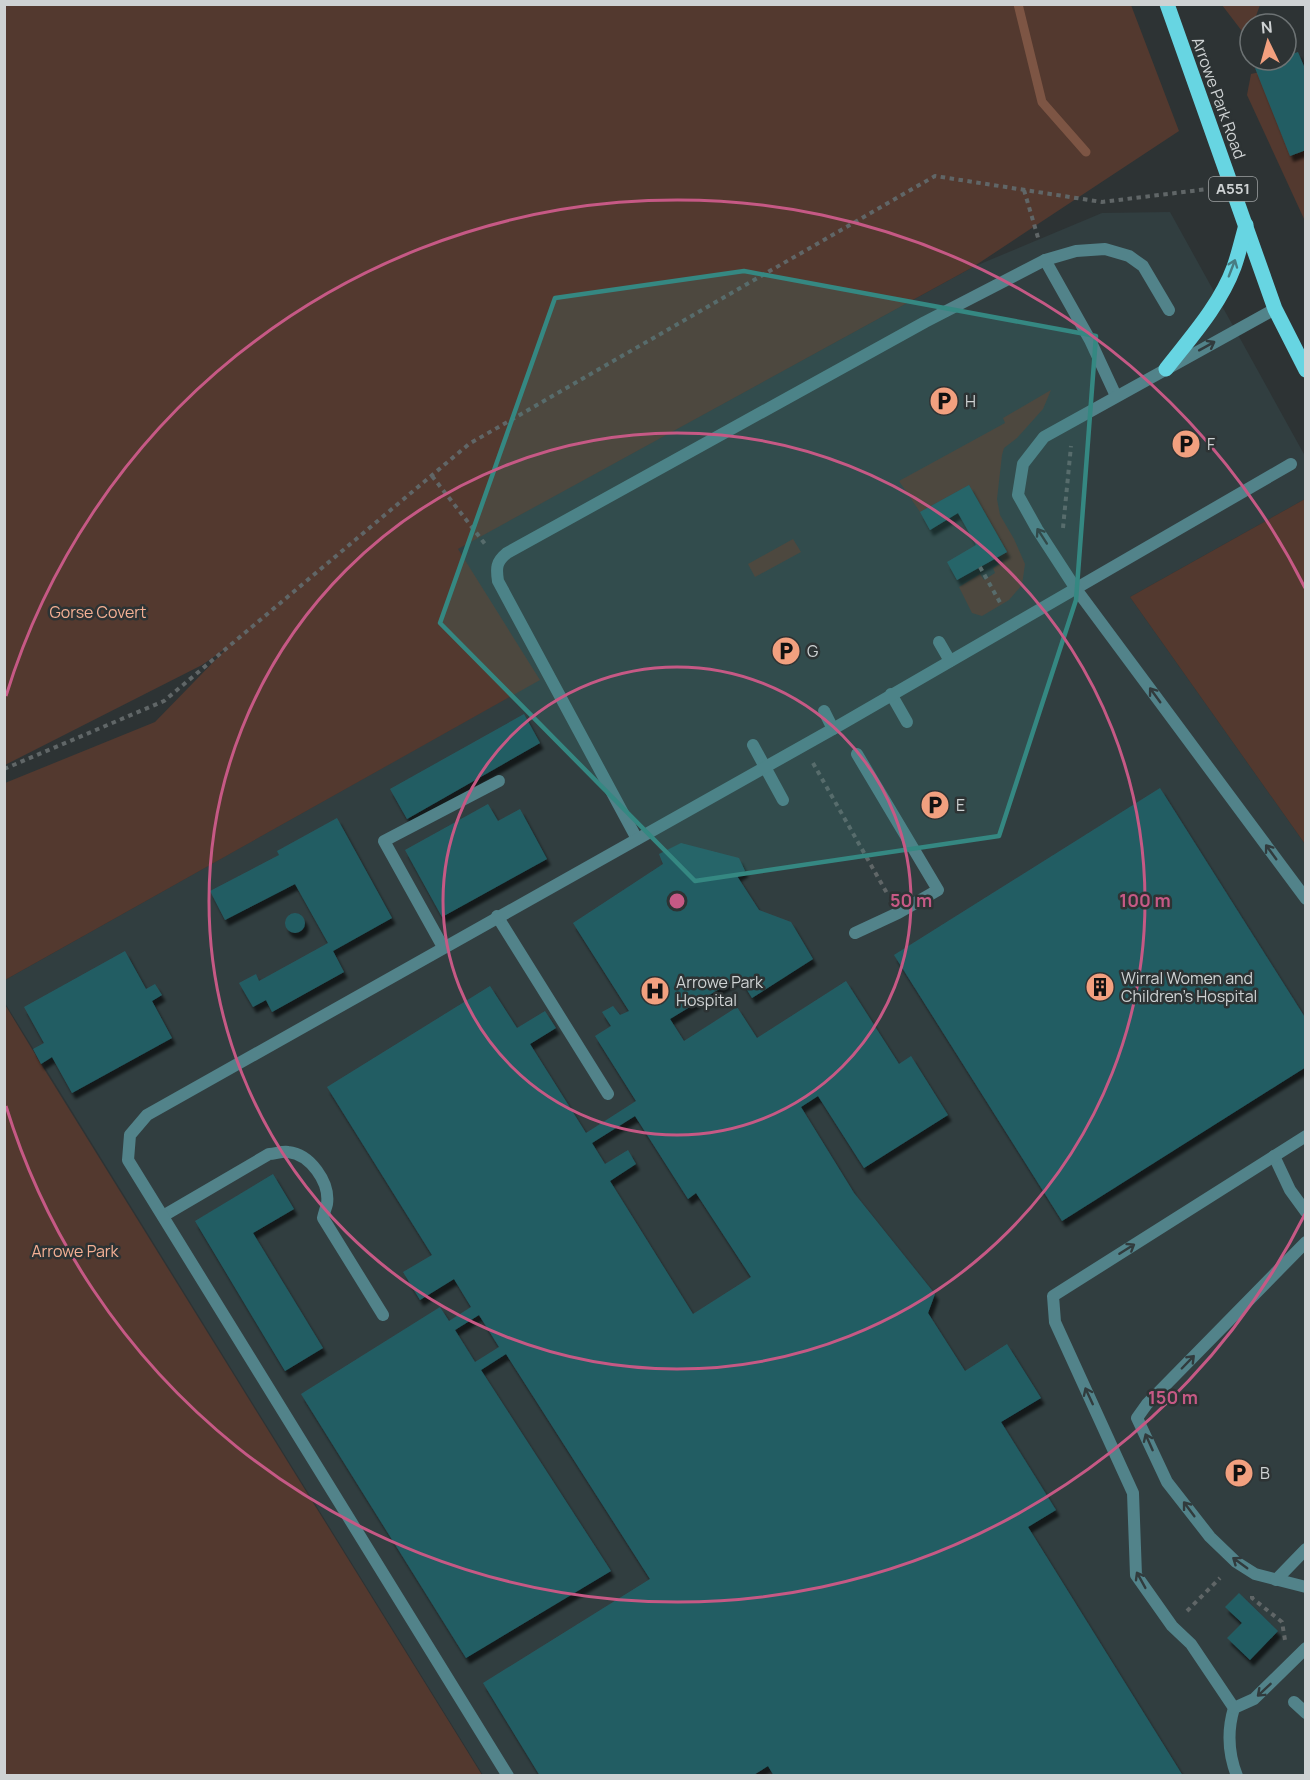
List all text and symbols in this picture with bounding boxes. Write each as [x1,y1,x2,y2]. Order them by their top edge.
north arrow [1238,12,1298,72]
text: N [1260,16,1273,39]
street label: Arrowe Park Road [1187,34,1251,162]
road number: A551 [1209,177,1257,201]
one-way arrow [1228,259,1239,278]
one-way arrow [1198,340,1216,351]
parking icon: H [928,385,960,417]
place label: H [965,390,976,412]
parking icon: F [1170,428,1202,460]
place label: F [1207,433,1215,455]
one-way arrow [1036,528,1048,545]
park label: Gorse Covert [49,601,147,623]
parking icon: G [770,635,802,667]
place label: G [807,640,818,662]
one-way arrow [1149,688,1161,704]
parking icon: E [919,789,951,821]
place label: E [956,794,965,816]
one-way arrow [1264,844,1277,860]
text: 50 m [890,888,932,912]
text: 100 m [1119,888,1171,912]
centre of rings [667,891,687,911]
place label: Wirral Women and Children's Hospital [1121,967,1257,1007]
place label: Arrowe Park Hospital [676,971,764,1011]
building icon: Wirral Women and Children's Hospital [1084,971,1116,1003]
hospital icon: Arrowe Park Hospital [639,975,671,1007]
park label: Arrowe Park [31,1240,120,1262]
one-way arrow [1118,1243,1135,1255]
one-way arrow [1180,1354,1195,1369]
text: 150 m [1148,1385,1198,1409]
one-way arrow [1083,1387,1095,1405]
one-way arrow [1142,1434,1154,1452]
parking icon: B [1223,1457,1255,1489]
place label: B [1260,1462,1270,1484]
one-way arrow [1182,1501,1195,1517]
one-way arrow [1232,1557,1248,1569]
one-way arrow [1135,1572,1147,1589]
one-way arrow [1257,1682,1272,1697]

